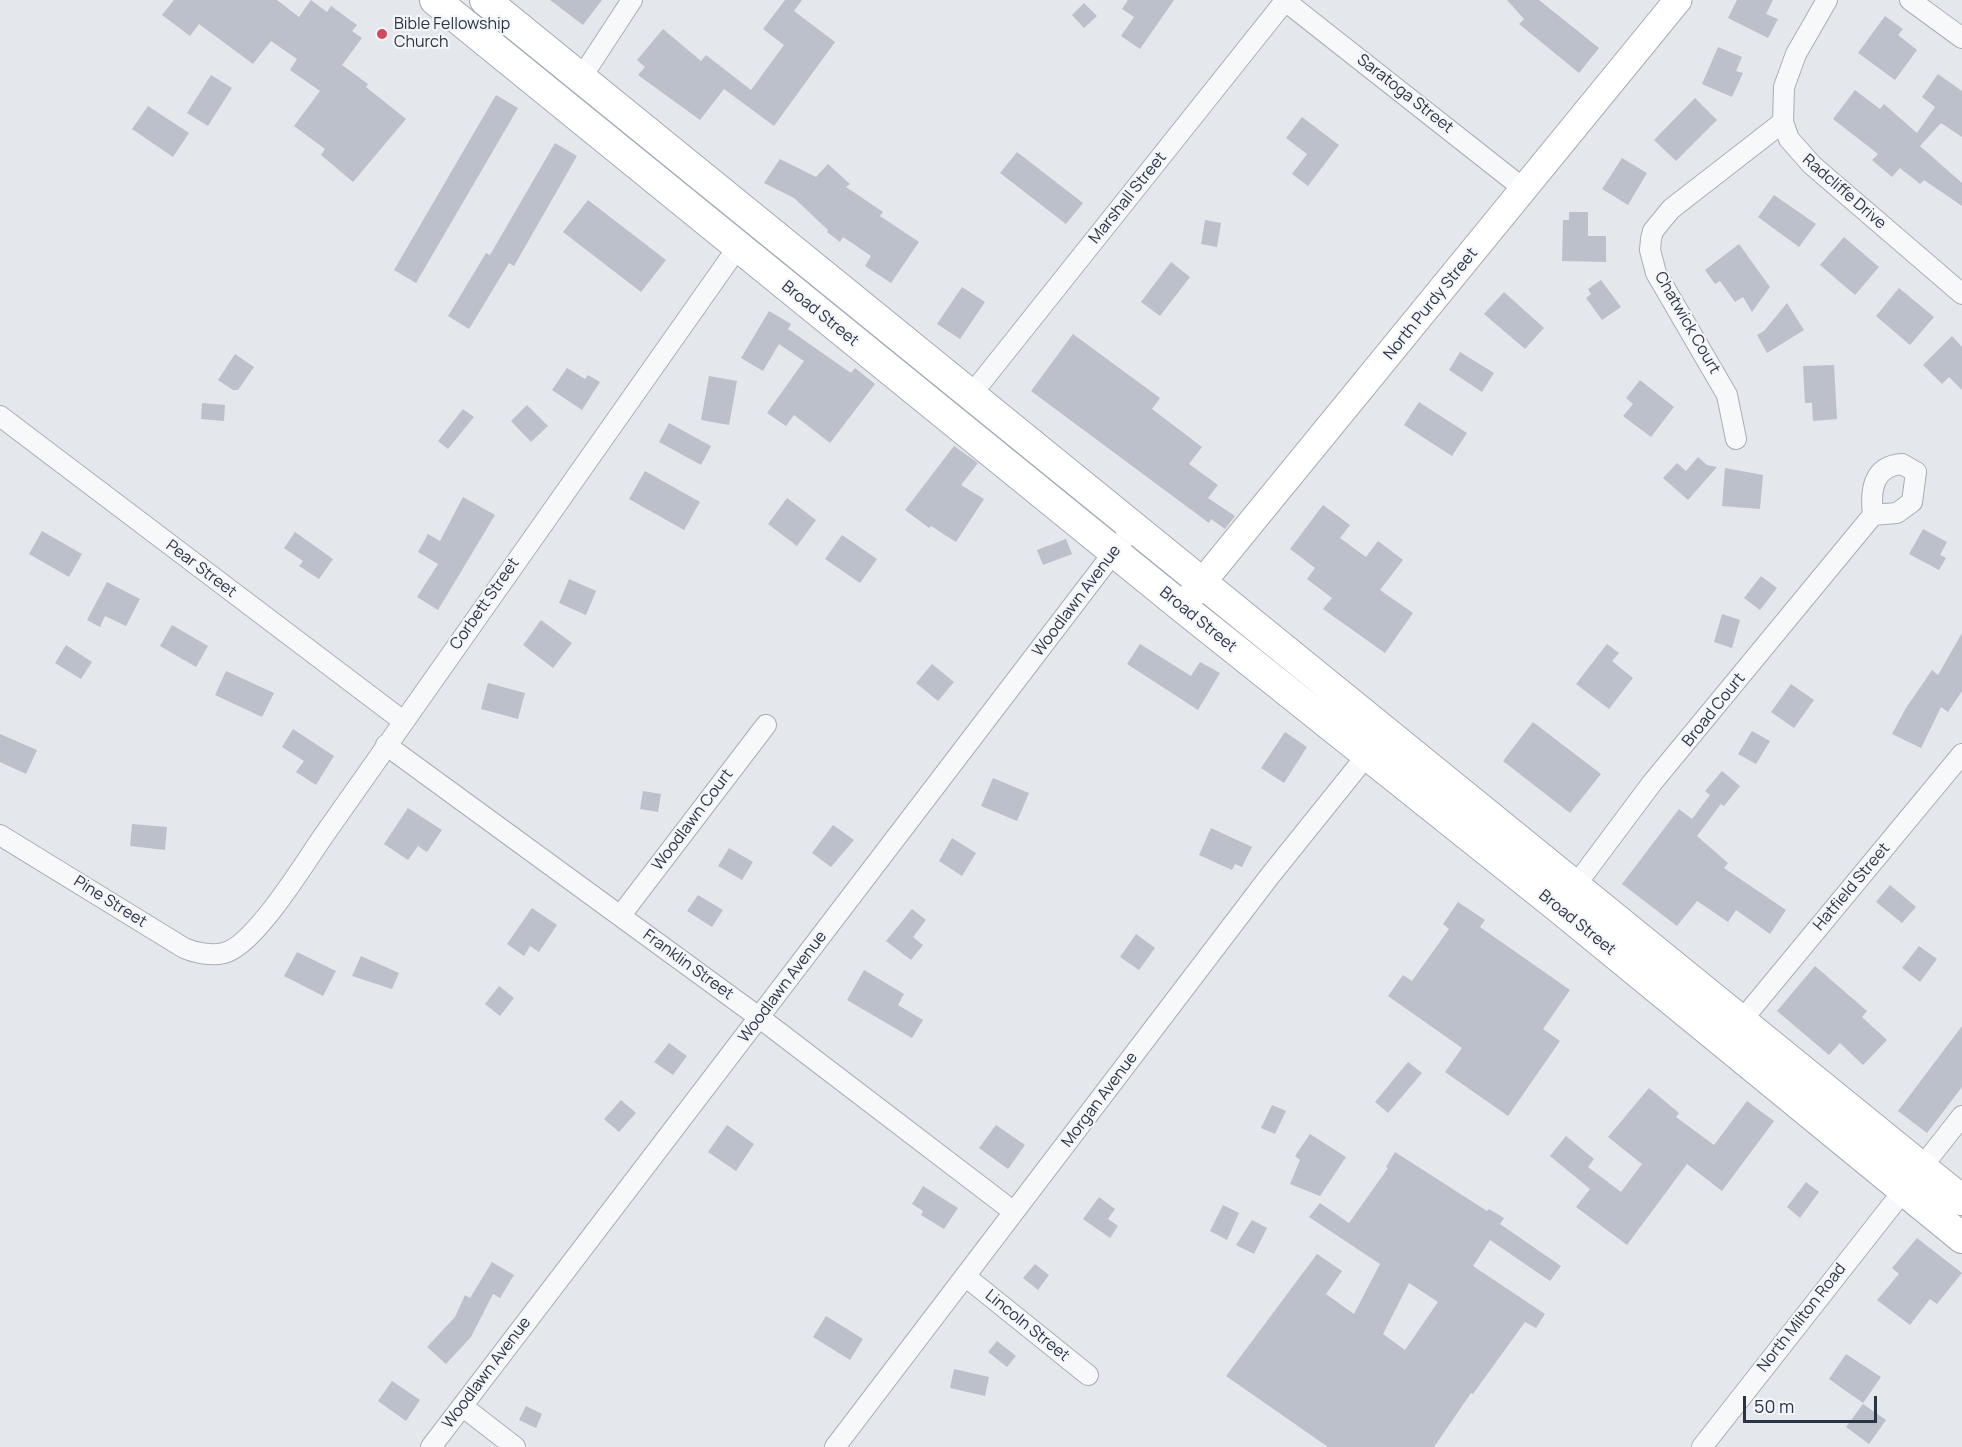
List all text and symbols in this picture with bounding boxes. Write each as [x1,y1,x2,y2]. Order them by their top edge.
place label: Bible Fellowship Church [394,15,510,53]
marker: Bible Fellowship Church [375,27,389,41]
street label: Saratoga Street [1353,50,1457,138]
street label: Marshall Street [1085,148,1171,248]
street label: Radcliffe Drive [1798,150,1890,234]
street label: North Purdy Street [1380,244,1482,364]
street label: Chatwick Court [1650,268,1724,378]
street label: Broad Street [778,277,862,351]
street label: Pear Street [162,536,240,602]
street label: Woodlawn Avenue [1029,542,1125,660]
street label: Corbett Street [446,554,524,654]
street label: Broad Street [1156,583,1240,657]
street label: Broad Court [1679,669,1749,751]
street label: Woodlawn Court [649,765,737,875]
street label: Hatfield Street [1810,839,1894,935]
street label: Pine Street [70,872,150,932]
street label: Broad Street [1535,886,1619,960]
street label: Franklin Street [639,926,737,1004]
street label: Woodlawn Avenue [735,928,831,1046]
street label: Morgan Avenue [1058,1049,1142,1151]
street label: North Milton Road [1754,1260,1850,1376]
street label: Lincoln Street [981,1286,1073,1366]
street label: Woodlawn Avenue [439,1314,535,1432]
scale bar [1746,1384,1880,1422]
text: 50 m [1754,1394,1794,1418]

